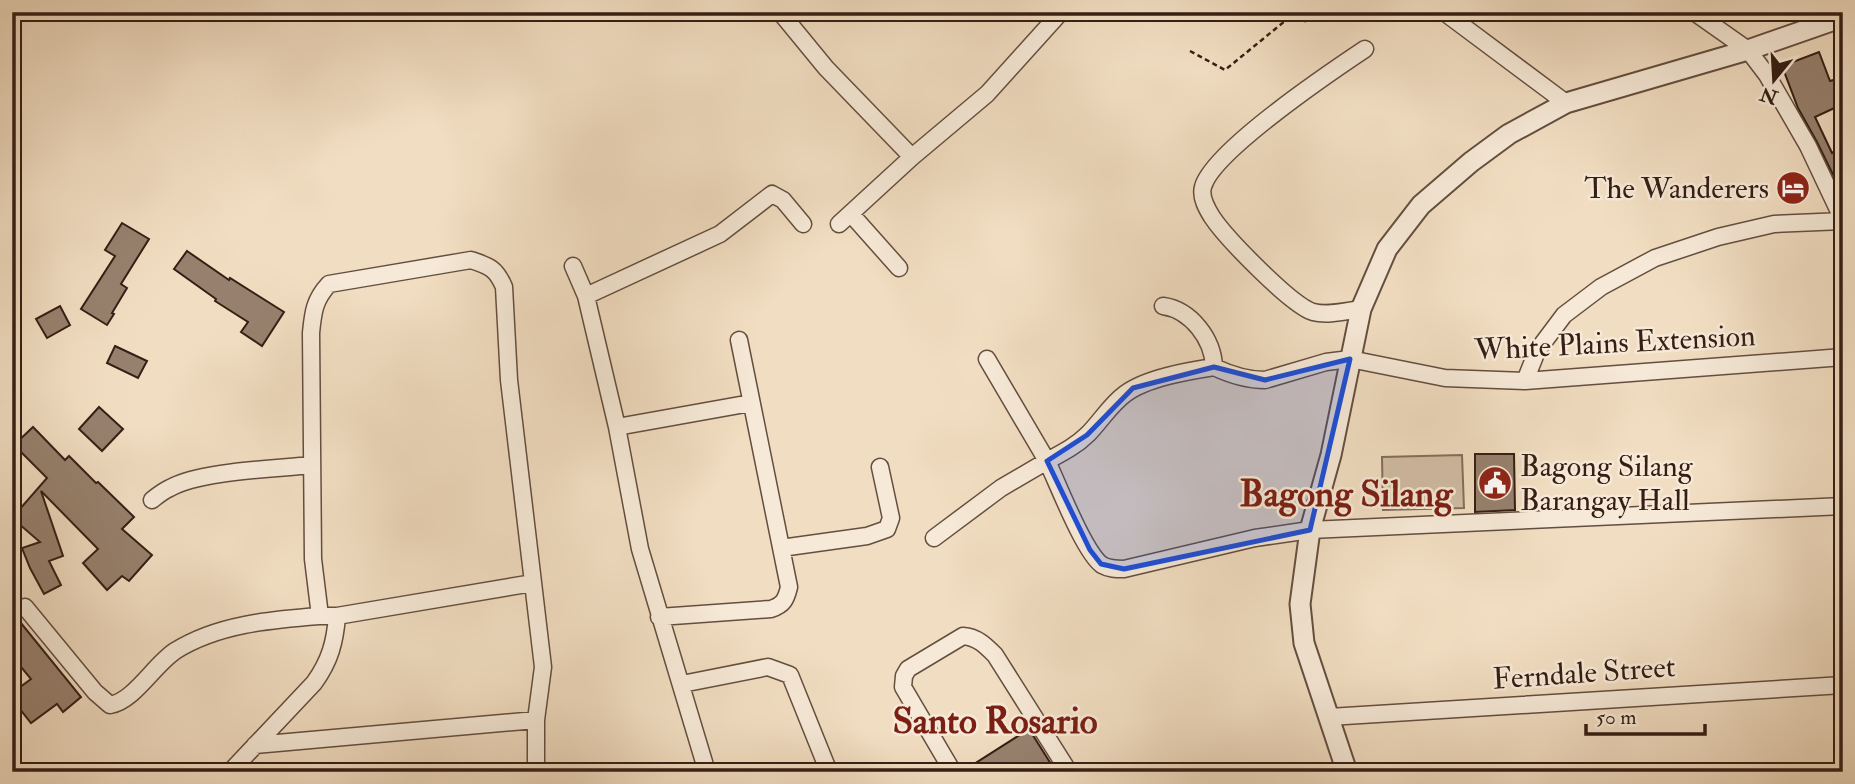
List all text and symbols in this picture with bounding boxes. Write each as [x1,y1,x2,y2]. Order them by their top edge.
north arrow [1740,46,1810,116]
text: N [1756,81,1782,110]
hotel icon: The Wanderers [1774,169,1812,207]
place label: The Wanderers [1584,170,1769,207]
street label: White Plains Extension [1473,317,1756,369]
place label: Bagong Silang Barangay Hall [1520,448,1694,519]
public building icon: Bagong Silang Barangay Hall [1476,464,1514,502]
district label: Bagong Silang [1240,471,1454,518]
street label: Ferndale Street [1491,648,1677,698]
scale bar [1586,693,1704,737]
district label: Santo Rosario [892,698,1098,745]
text: 50 m [1596,704,1637,731]

